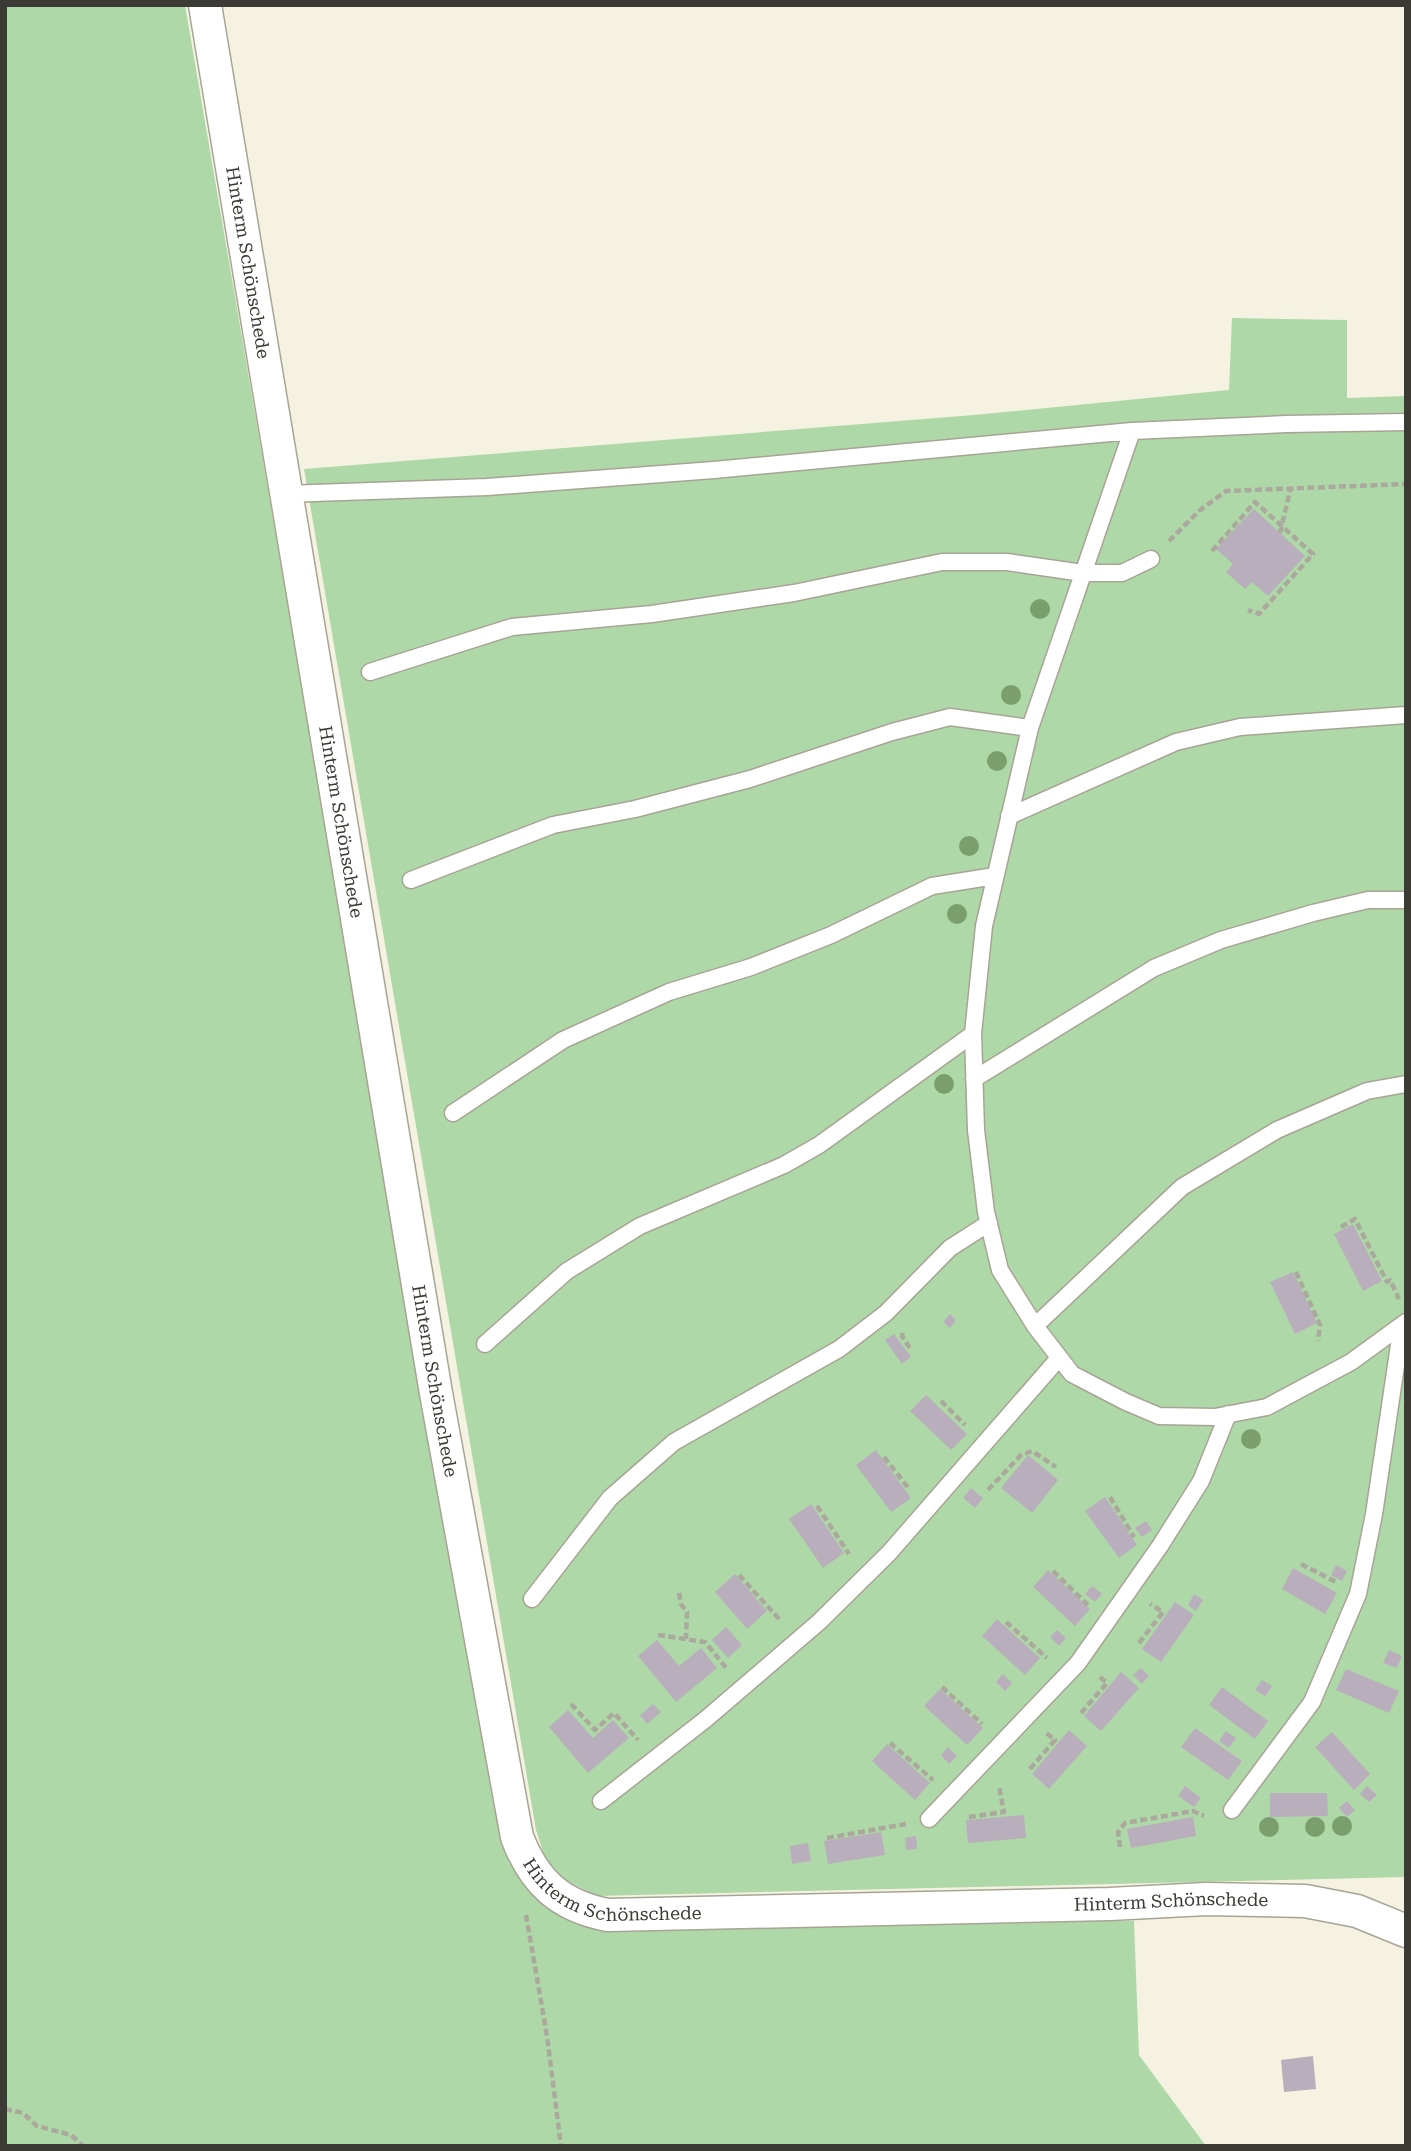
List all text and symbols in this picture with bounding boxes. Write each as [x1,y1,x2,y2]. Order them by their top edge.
street label: Hinterm Schönschede [222,165,275,360]
street label: Hinterm Schönschede [315,724,368,920]
street label: Hinterm Schönschede [408,1283,462,1479]
street label: Hinterm Schönschede [519,1854,702,1925]
street label: Hinterm Schönschede [1074,1888,1269,1915]

